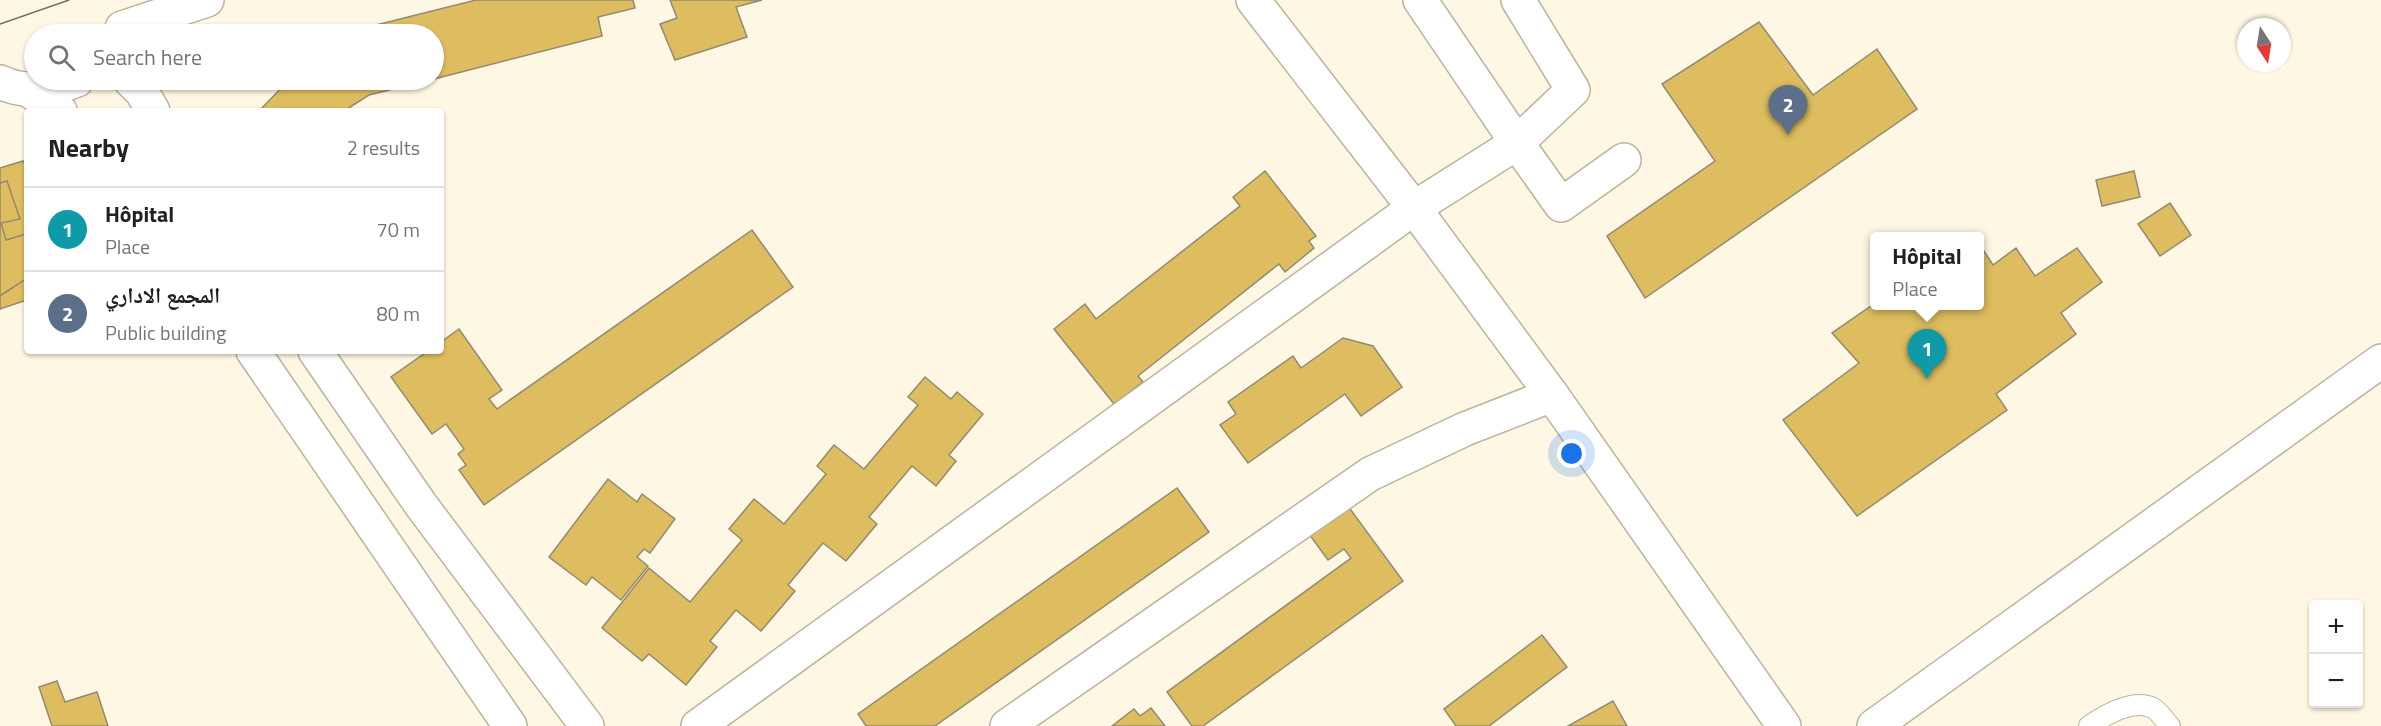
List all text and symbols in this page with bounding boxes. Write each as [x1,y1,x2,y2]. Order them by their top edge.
north arrow [2237,18,2291,72]
search box [24,24,444,90]
text: Search here [93,40,202,74]
icon: search [45,41,78,74]
pin: 2 [1768,86,1808,135]
text: Nearby [48,128,129,167]
text: 2 results [347,132,420,163]
text: Hôpital [105,197,174,231]
text: 1 [62,214,73,245]
text: 70 m [376,214,420,245]
text: Place [105,231,150,262]
popup [1870,232,1984,310]
text: Hôpital [1892,239,1962,273]
text: Place [1892,273,1938,304]
text: المجمع الاداري [105,278,220,312]
text: 2 [62,298,73,329]
text: 80 m [376,298,420,329]
text: Public building [105,317,226,348]
pin: 1 [1908,330,1946,379]
your location [1557,439,1586,468]
map controls [2309,600,2363,708]
button: + [2309,600,2363,654]
button: − [2309,654,2363,708]

